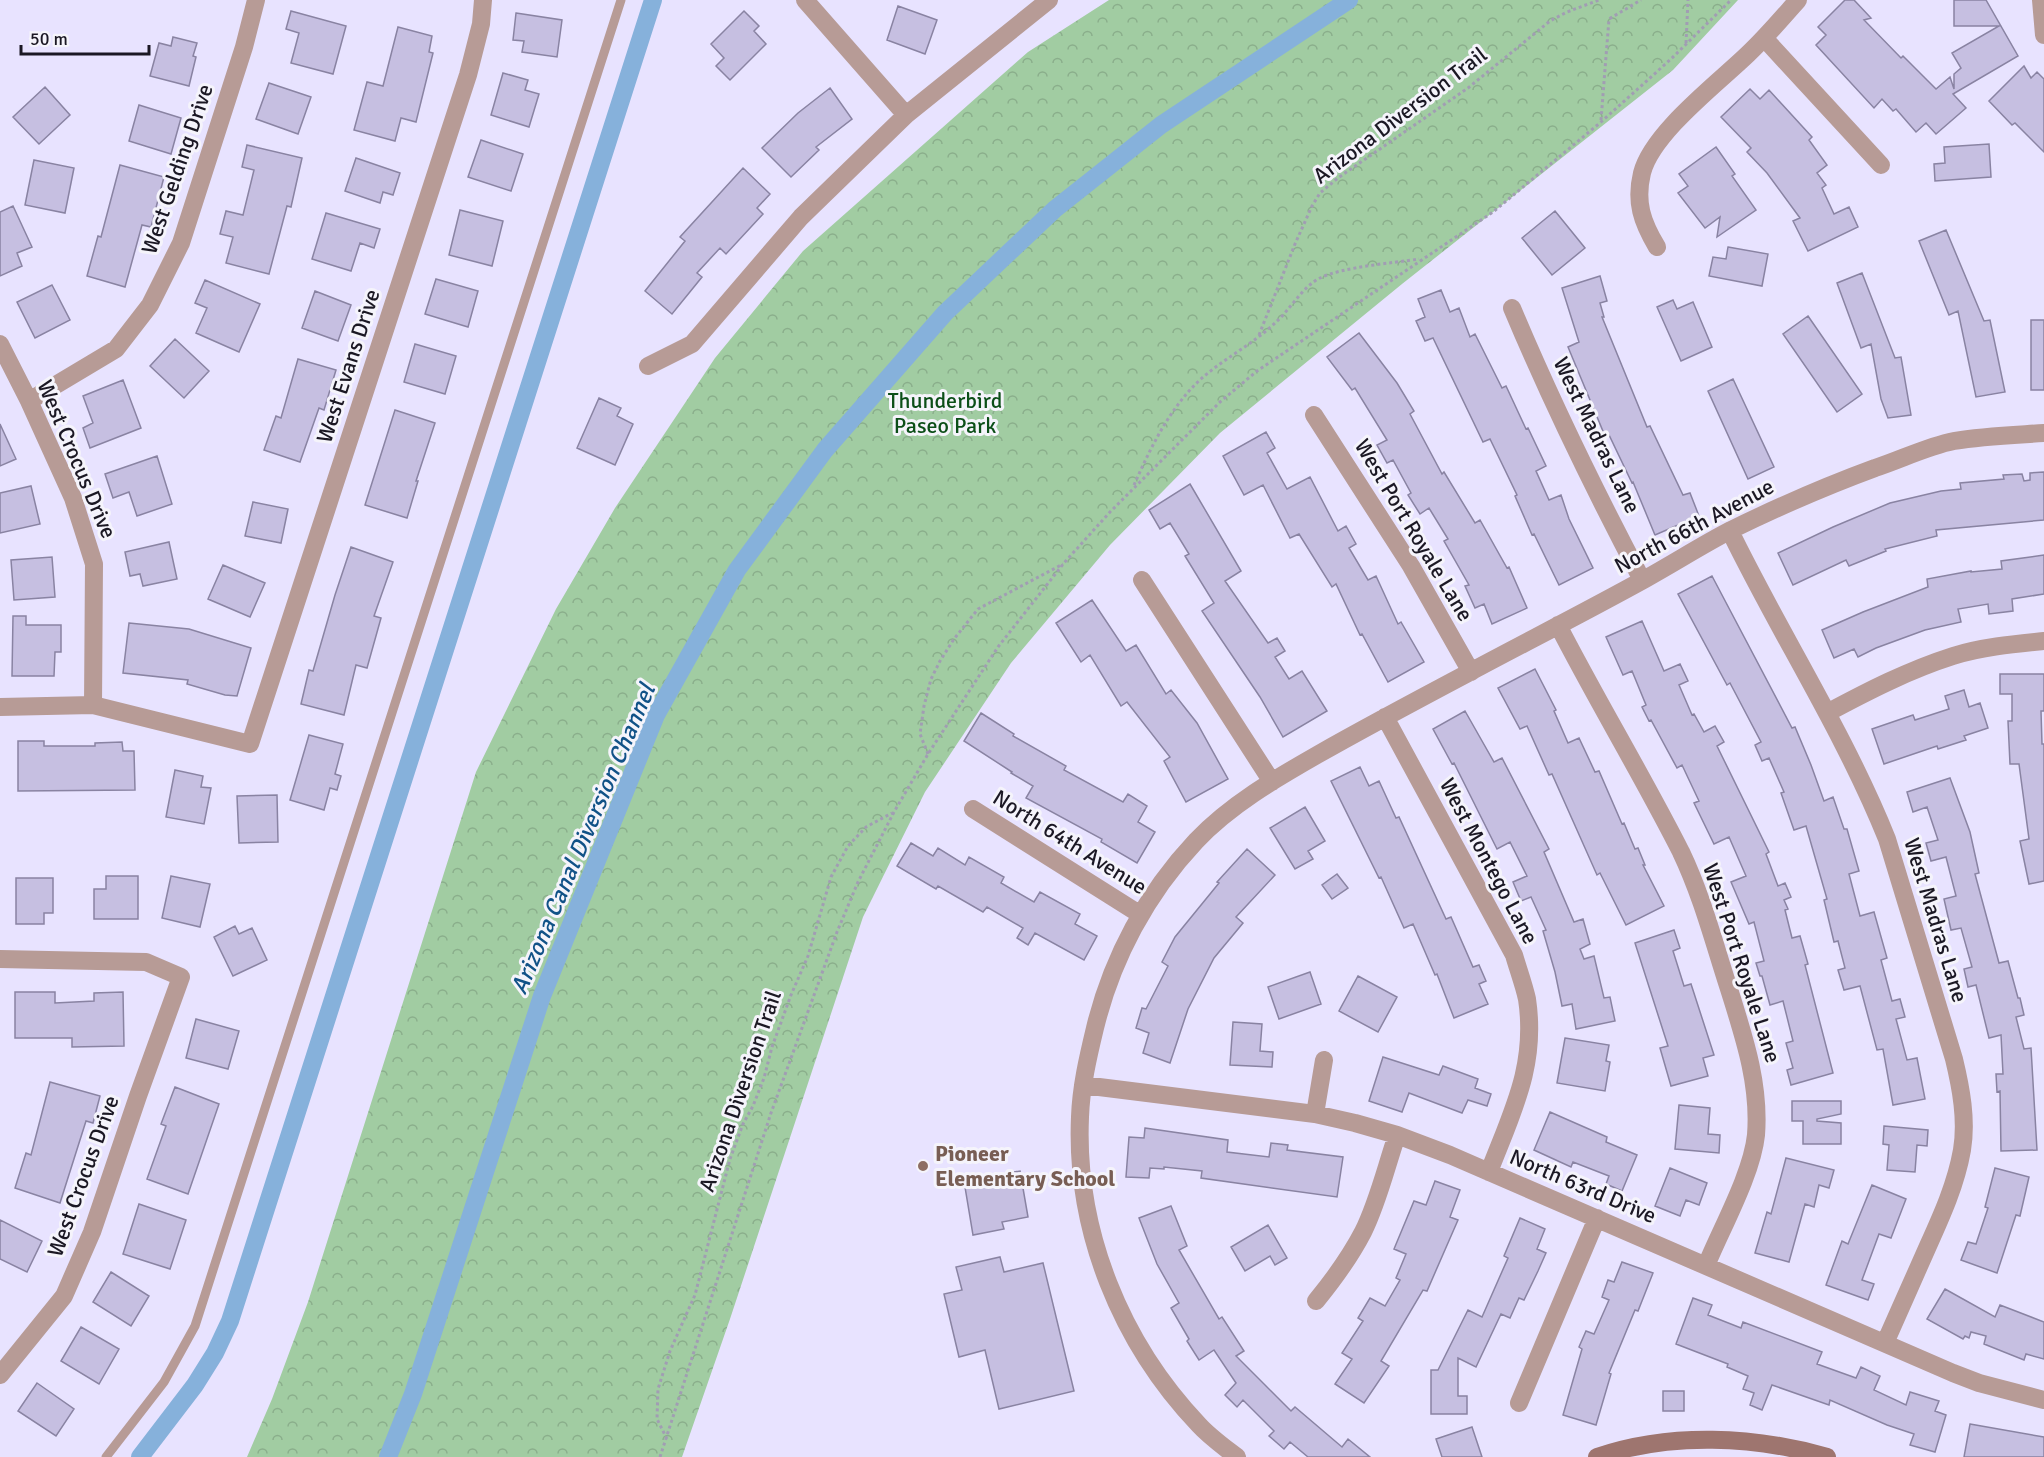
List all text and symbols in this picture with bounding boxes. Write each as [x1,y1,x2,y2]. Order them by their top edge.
scale bar [21,18,148,56]
text: 50 m [30,28,68,50]
street label: Arizona Diversion Trail [1308,41,1492,189]
street label: West Gelding Drive [135,81,219,257]
street label: West Evans Drive [310,286,386,446]
street label: West Madras Lane [1547,352,1647,518]
street label: West Crocus Drive [31,376,123,542]
park label: Thunderbird Paseo Park [888,387,1002,439]
street label: West Port Royale Lane [1349,434,1479,626]
street label: North 66th Avenue [1610,473,1778,579]
water label: Arizona Canal Diversion Channel [504,678,663,999]
street label: West Montego Lane [1434,773,1544,949]
street label: North 64th Avenue [988,784,1152,900]
street label: West Madras Lane [1898,835,1974,1005]
street label: West Port Royale Lane [1697,860,1787,1066]
street label: Arizona Diversion Trail [693,987,787,1195]
street label: West Crocus Drive [41,1092,125,1260]
place label: Pioneer Elementary School [935,1140,1115,1192]
street label: North 63rd Drive [1506,1143,1660,1229]
marker: Pioneer Elementary School [916,1159,930,1173]

